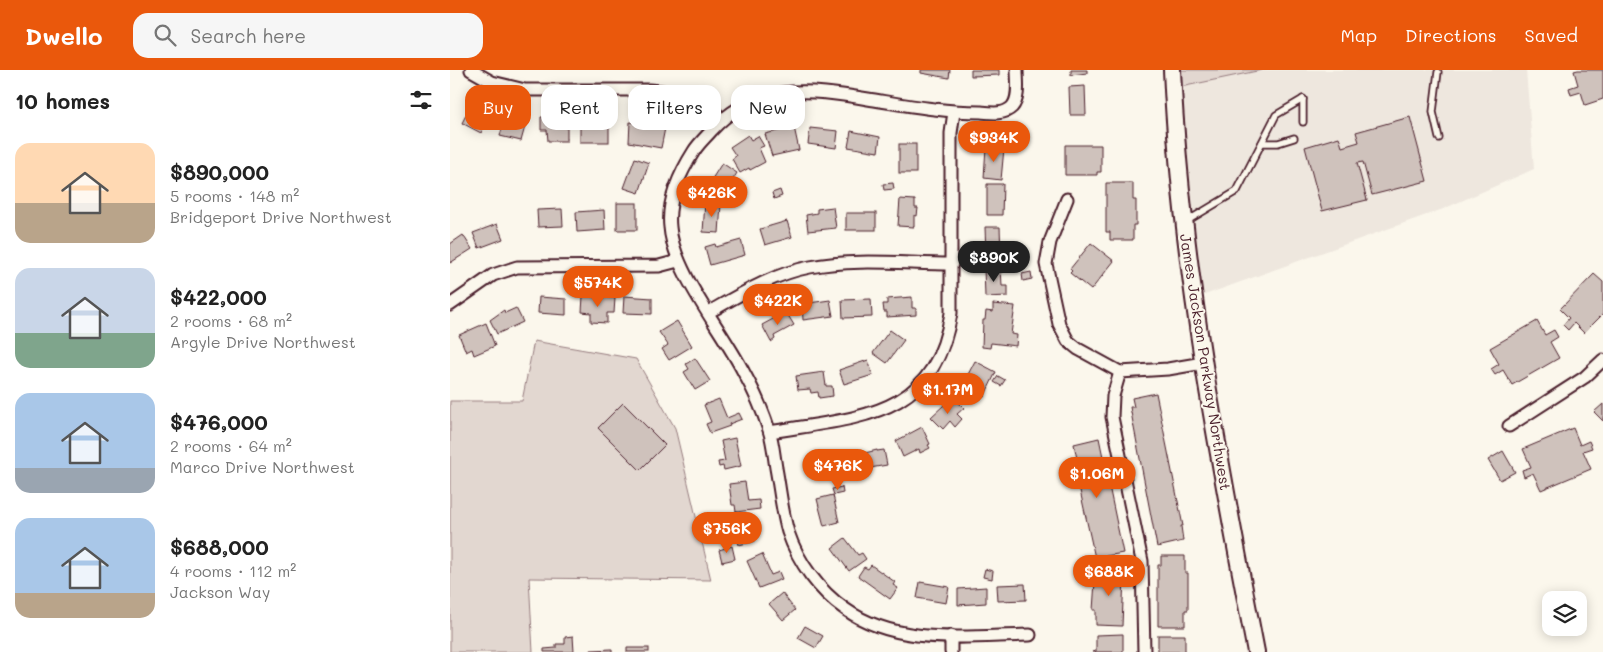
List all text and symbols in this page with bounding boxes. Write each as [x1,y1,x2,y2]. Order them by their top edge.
search box [133,13,483,58]
text: Dwello [25,20,103,51]
icon: search [151,21,179,49]
text: Search here [191,23,306,48]
text: Map [1340,23,1377,47]
text: Directions [1405,23,1497,47]
text: Saved [1525,23,1578,47]
chip: Buy [465,85,531,130]
chip: Rent [541,85,618,130]
chip: Filters [628,85,721,130]
chip: New [731,85,805,130]
icon: filters [407,86,435,114]
text: 10 homes [15,87,110,114]
pin: $934K [959,121,1029,163]
text: $934K [969,126,1019,147]
text: $890,000 [170,158,269,185]
icon: home [55,163,115,223]
pin: $426K [677,176,747,218]
text: $426K [687,181,737,202]
text: 5 rooms · 148 m² [170,185,299,206]
text: Bridgeport Drive Northwest [170,206,392,227]
street label: James Jackson Parkway Northwest [1176,232,1236,492]
pin: $890K [959,240,1029,283]
text: $890K [969,246,1019,267]
pin: $574K [563,266,633,308]
text: $574K [574,271,622,292]
text: $422,000 [170,283,267,310]
pin: $422K [743,284,813,326]
icon: home [55,288,115,348]
text: $422K [754,289,802,310]
text: 2 rooms · 68 m² [170,310,292,331]
text: Argyle Drive Northwest [170,331,356,352]
pin: $1.17M [907,372,989,415]
text: $1.17M [923,378,973,399]
text: $476,000 [170,408,268,435]
icon: home [55,413,115,473]
text: 2 rooms · 64 m² [170,435,292,456]
pin: $476K [803,448,873,491]
text: $476K [813,454,863,475]
text: Marco Drive Northwest [170,456,355,477]
pin: $1.06M [1056,456,1138,499]
text: $1.06M [1070,462,1124,483]
pin: $756K [692,512,762,554]
text: $756K [703,517,751,538]
text: $688,000 [170,533,269,560]
icon: home [55,538,115,598]
pin: $688K [1074,554,1144,597]
text: 4 rooms · 112 m² [170,560,296,581]
text: $688K [1084,560,1134,581]
text: Jackson Way [170,581,270,602]
map controls [1542,591,1587,636]
button: layers [1542,591,1587,636]

